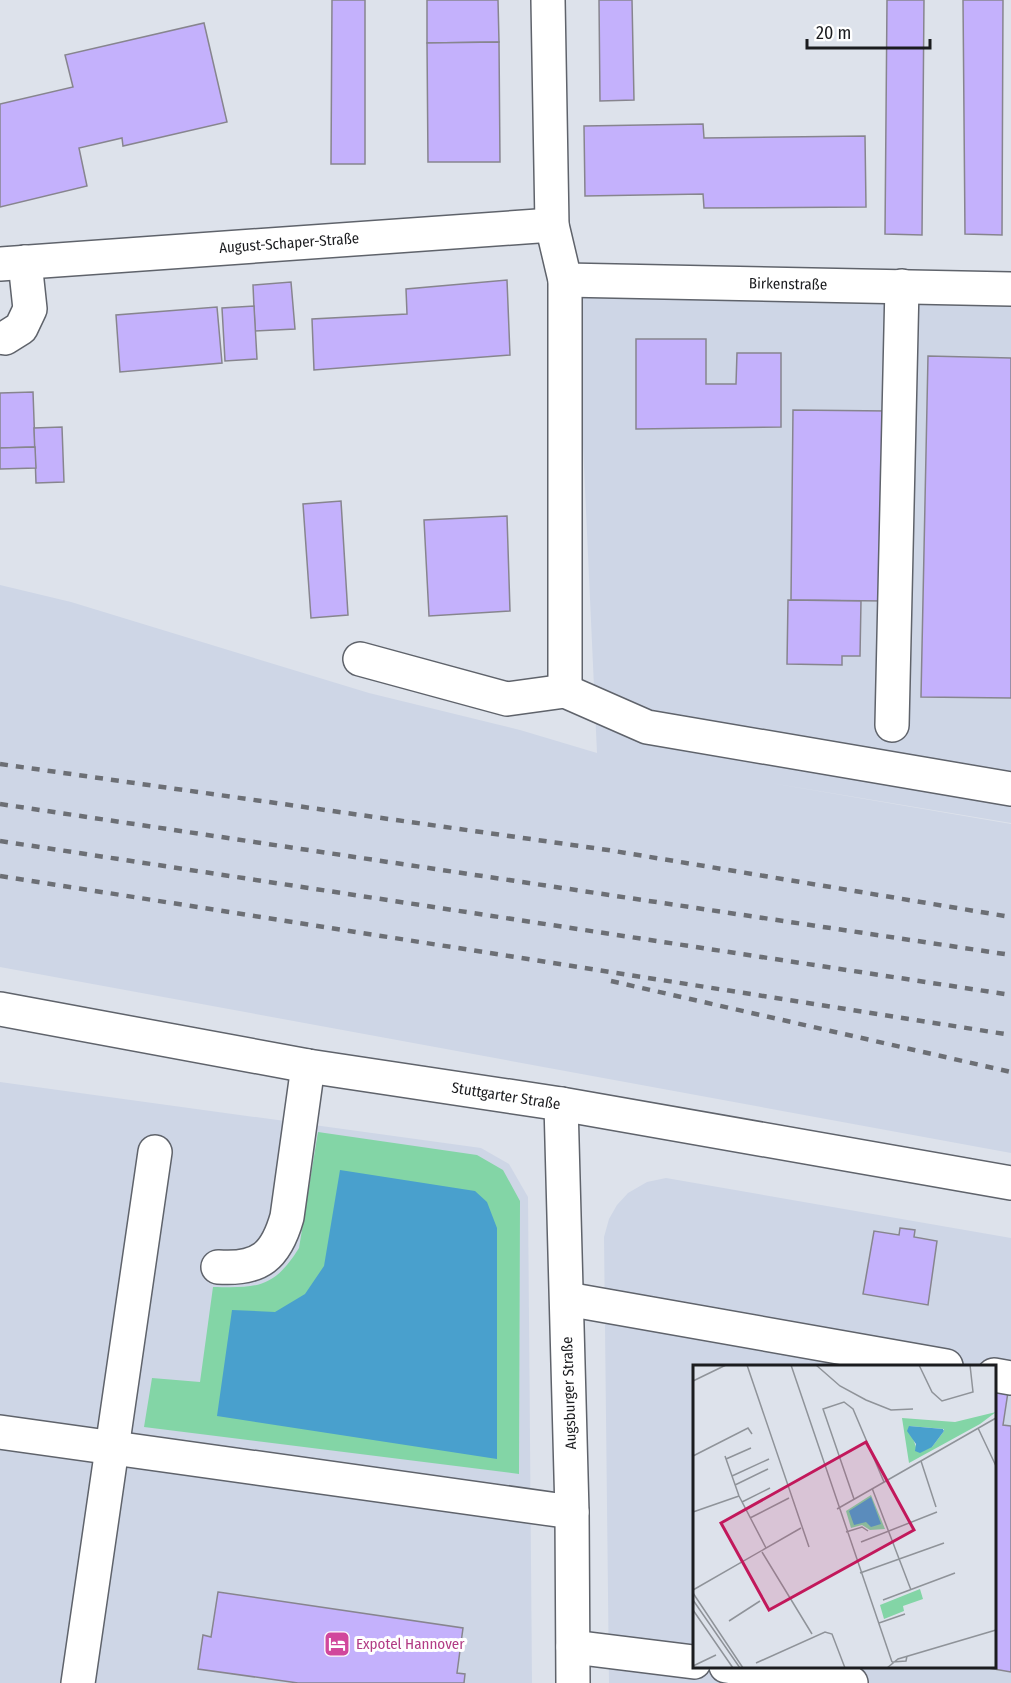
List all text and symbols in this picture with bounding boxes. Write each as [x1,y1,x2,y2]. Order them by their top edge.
scale bar [807,12,930,50]
text: 20 m [816,22,851,44]
street label: August-Schaper-Straße [218,229,360,257]
street label: Birkenstraße [749,274,827,294]
street label: Stuttgarter Straße [450,1079,562,1113]
street label: Augsburger Straße [558,1336,580,1450]
inset map [693,1365,996,1668]
hotel icon: Expotel Hannover [322,1629,352,1659]
place label: Expotel Hannover [356,1635,465,1653]

